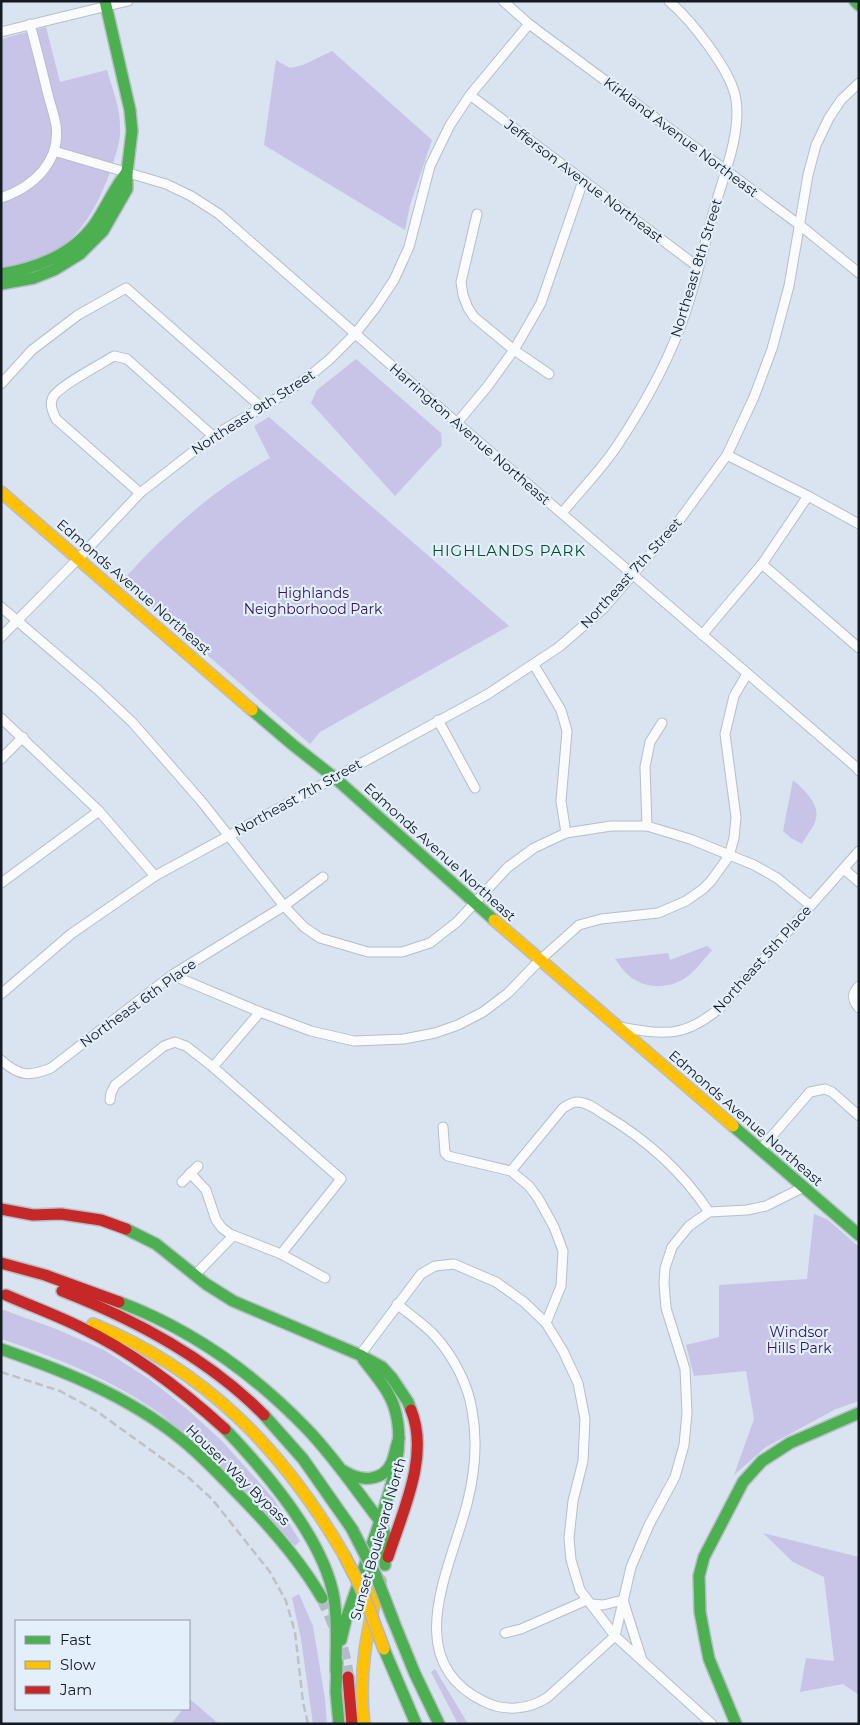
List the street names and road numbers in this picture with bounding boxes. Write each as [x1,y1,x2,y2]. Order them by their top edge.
street label: Kirkland Avenue Northeast [600,73,762,201]
street label: Jefferson Avenue Northeast [500,115,667,247]
street label: Northeast 8th Street [666,196,726,339]
street label: Harrington Avenue Northeast [386,359,554,509]
street label: Northeast 9th Street [188,365,318,459]
street label: Northeast 7th Street [576,514,686,632]
street label: Edmonds Avenue Northeast [53,515,215,659]
street label: Northeast 7th Street [231,754,365,840]
street label: Edmonds Avenue Northeast [360,779,520,925]
street label: Northeast 5th Place [709,901,815,1017]
street label: Northeast 6th Place [76,955,200,1051]
street label: Edmonds Avenue Northeast [665,1046,827,1190]
street label: Houser Way Bypass [182,1421,294,1529]
street label: Sunset Boulevard North [346,1456,410,1622]

